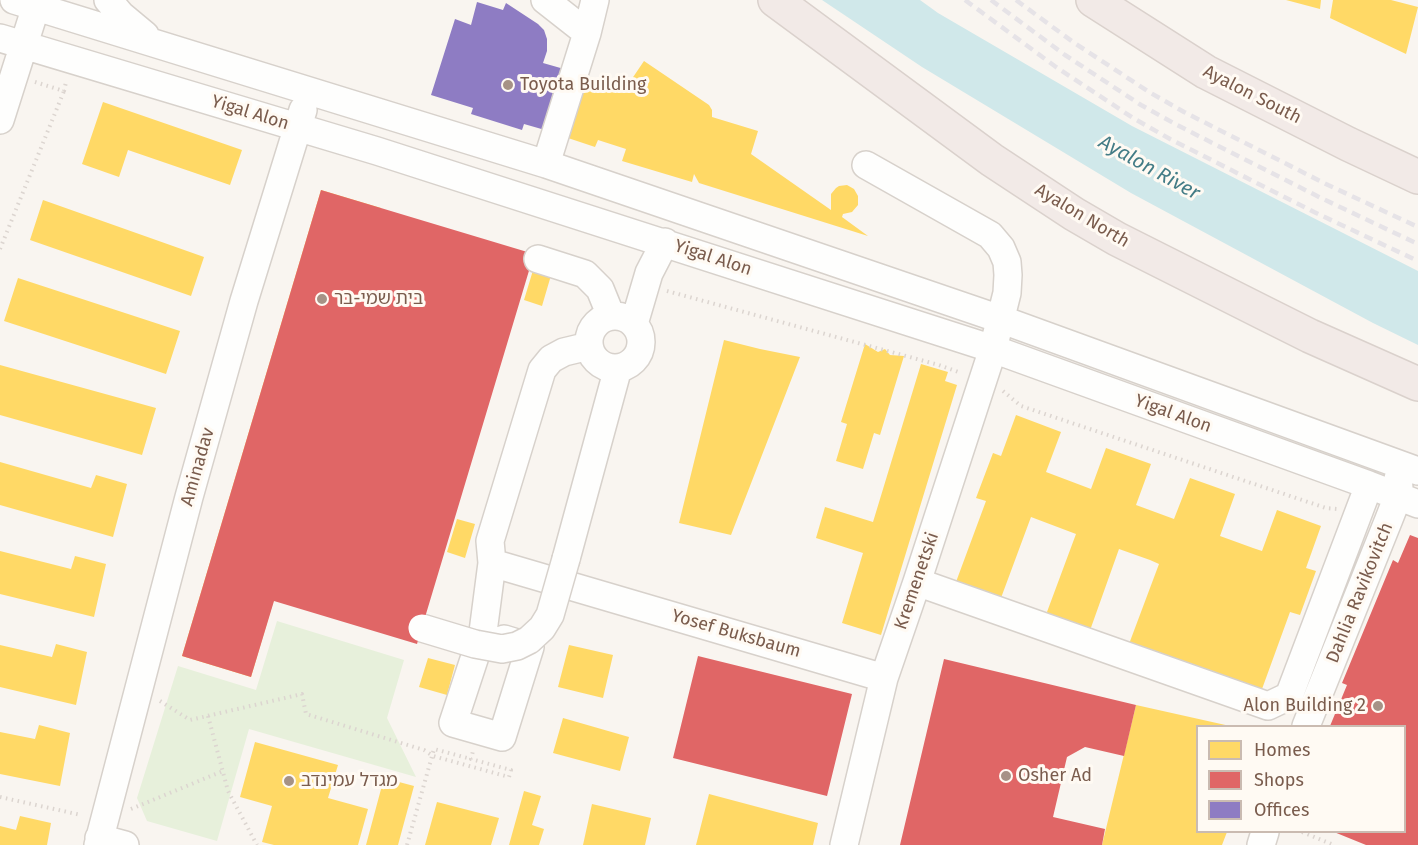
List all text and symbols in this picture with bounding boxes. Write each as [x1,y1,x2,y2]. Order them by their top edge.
street label: Ayalon South [1199,61,1305,129]
place label: Toyota Building [520,74,646,96]
marker: Toyota Building [501,78,515,92]
street label: Yigal Alon [208,91,292,135]
water label: Ayalon River [1094,130,1204,206]
street label: Ayalon North [1031,179,1133,253]
street label: Yigal Alon [672,235,754,281]
place label: בית שמי-בר [334,288,423,310]
marker: בית שמי-בר [315,292,329,306]
street label: Yigal Alon [1132,390,1214,438]
street label: Aminadav [177,425,219,509]
street label: Dahlia Ravikovitch [1322,520,1398,666]
street label: Kremenetski [890,529,944,633]
street label: Yosef Buksbaum [669,605,803,663]
place label: Alon Building 2 [1244,695,1366,717]
marker: Alon Building 2 [1371,699,1385,713]
legend [1196,725,1406,833]
text: Homes [1254,739,1310,761]
place label: Osher Ad [1018,765,1092,787]
marker: Osher Ad [999,769,1013,783]
text: Shops [1254,769,1304,791]
place label: מגדל עמינדב [301,770,398,792]
marker: מגדל עמינדב [282,774,296,788]
text: Offices [1254,799,1309,821]

